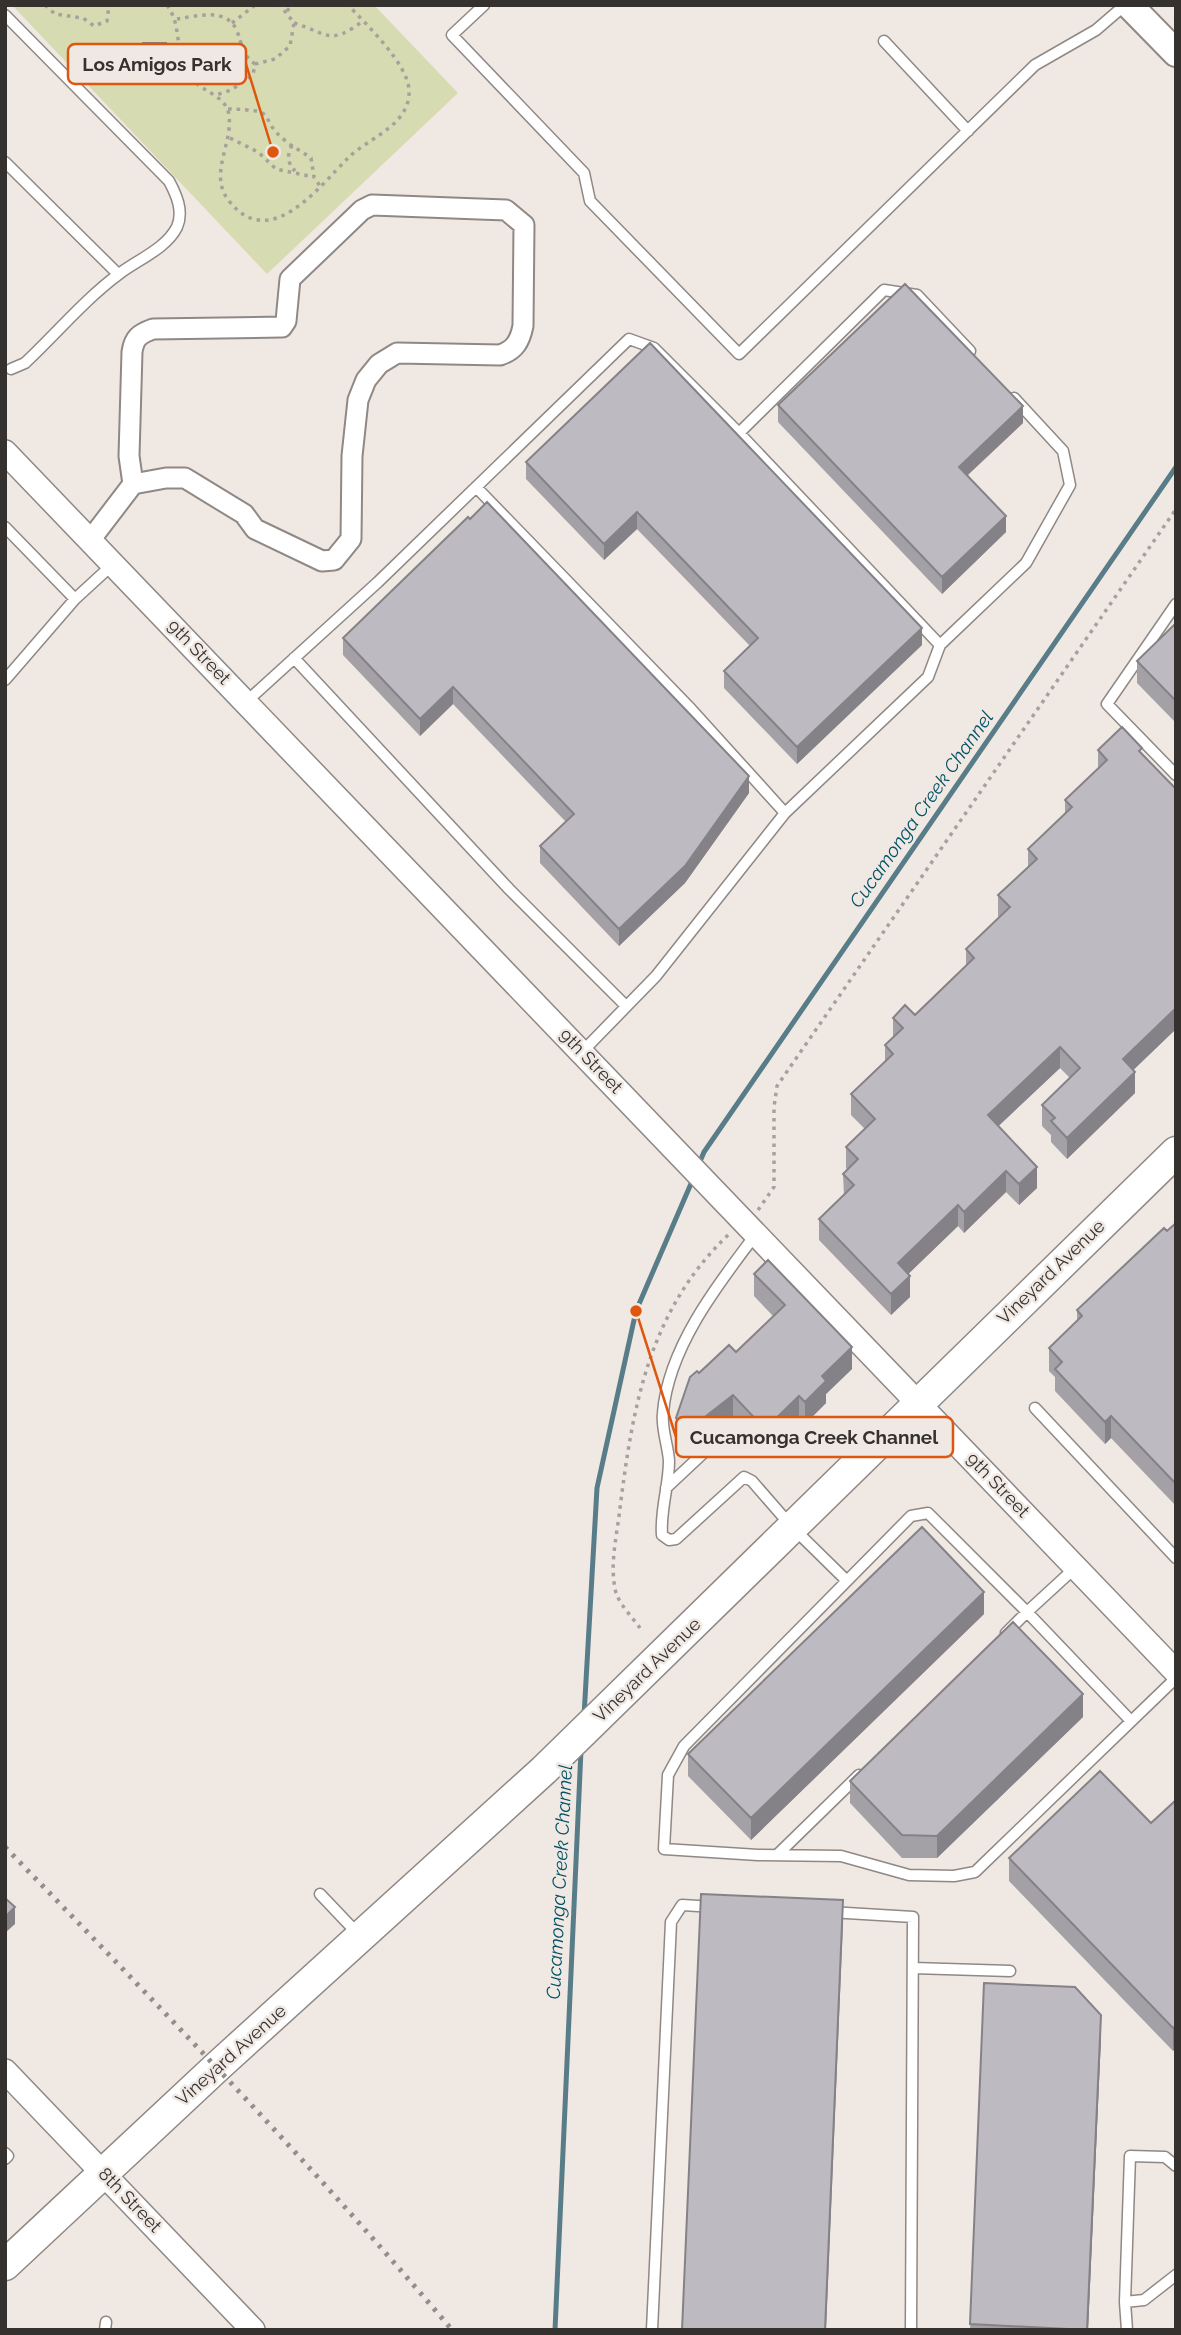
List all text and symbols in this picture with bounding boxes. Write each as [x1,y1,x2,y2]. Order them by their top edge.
callout: Los Amigos Park [68,44,246,84]
text: Los Amigos Park [82,53,232,75]
street label: 9th Street [163,615,235,688]
water label: Cucamonga Creek Channel [845,706,997,912]
street label: 9th Street [555,1024,627,1097]
street label: Vineyard Avenue [993,1215,1109,1328]
callout: Cucamonga Creek Channel [676,1417,953,1457]
text: Cucamonga Creek Channel [690,1426,939,1448]
street label: 9th Street [962,1448,1034,1521]
street label: Vineyard Avenue [589,1613,705,1726]
water label: Cucamonga Creek Channel [542,1764,576,2000]
street label: Vineyard Avenue [171,1999,290,2110]
street label: 8th Street [94,2163,166,2236]

